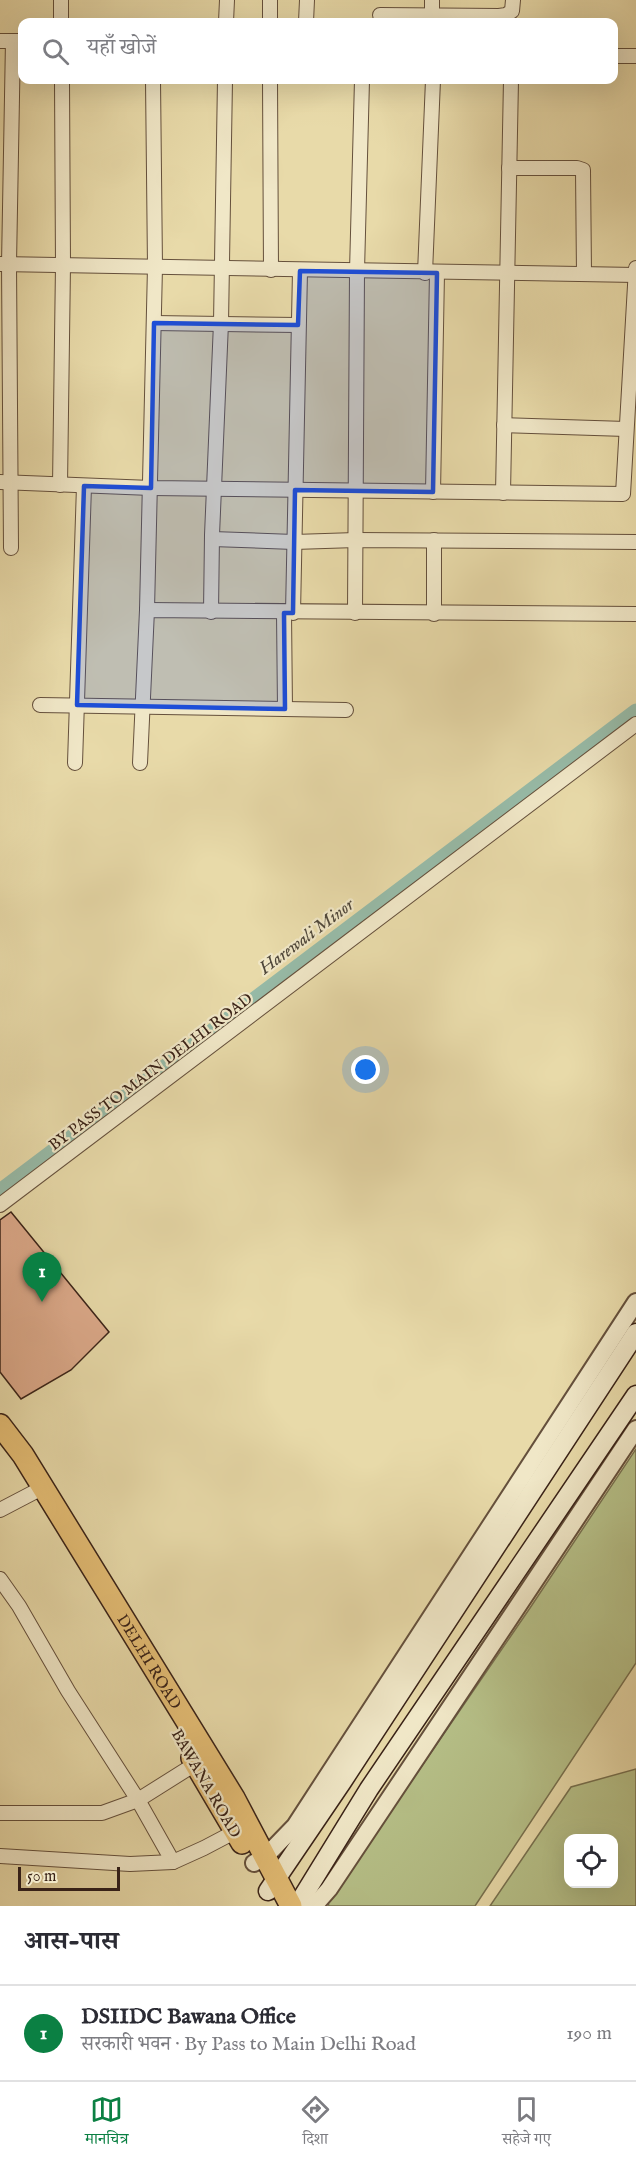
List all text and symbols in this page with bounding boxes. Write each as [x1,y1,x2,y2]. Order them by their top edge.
search box [18,18,618,84]
text: यहाँ खोजें [87,34,156,62]
icon: search [39,35,72,68]
water label: Harewali Minor [254,893,360,981]
street label: BY PASS TO MAIN DELHI ROAD [45,989,257,1156]
your location [351,1055,380,1084]
pin: 1 [22,1252,62,1302]
street label: DELHI ROAD [111,1611,185,1714]
street label: BAWANA ROAD [166,1726,245,1842]
map controls [564,1834,618,1888]
button: locate [564,1834,618,1888]
scale bar [18,1864,120,1892]
text: 50 m [27,1867,56,1887]
text: आस-पास [24,1925,119,1958]
text: DSIIDC Bawana Office [81,2003,296,2031]
text: 1 [40,2021,47,2046]
text: 190 m [566,2021,612,2046]
text: सरकारी भवन · By Pass to Main Delhi Road [81,2032,416,2057]
tab: मानचित्र [85,2093,128,2154]
tab: दिशा [299,2093,332,2154]
tab: सहेजे गए [502,2093,551,2154]

